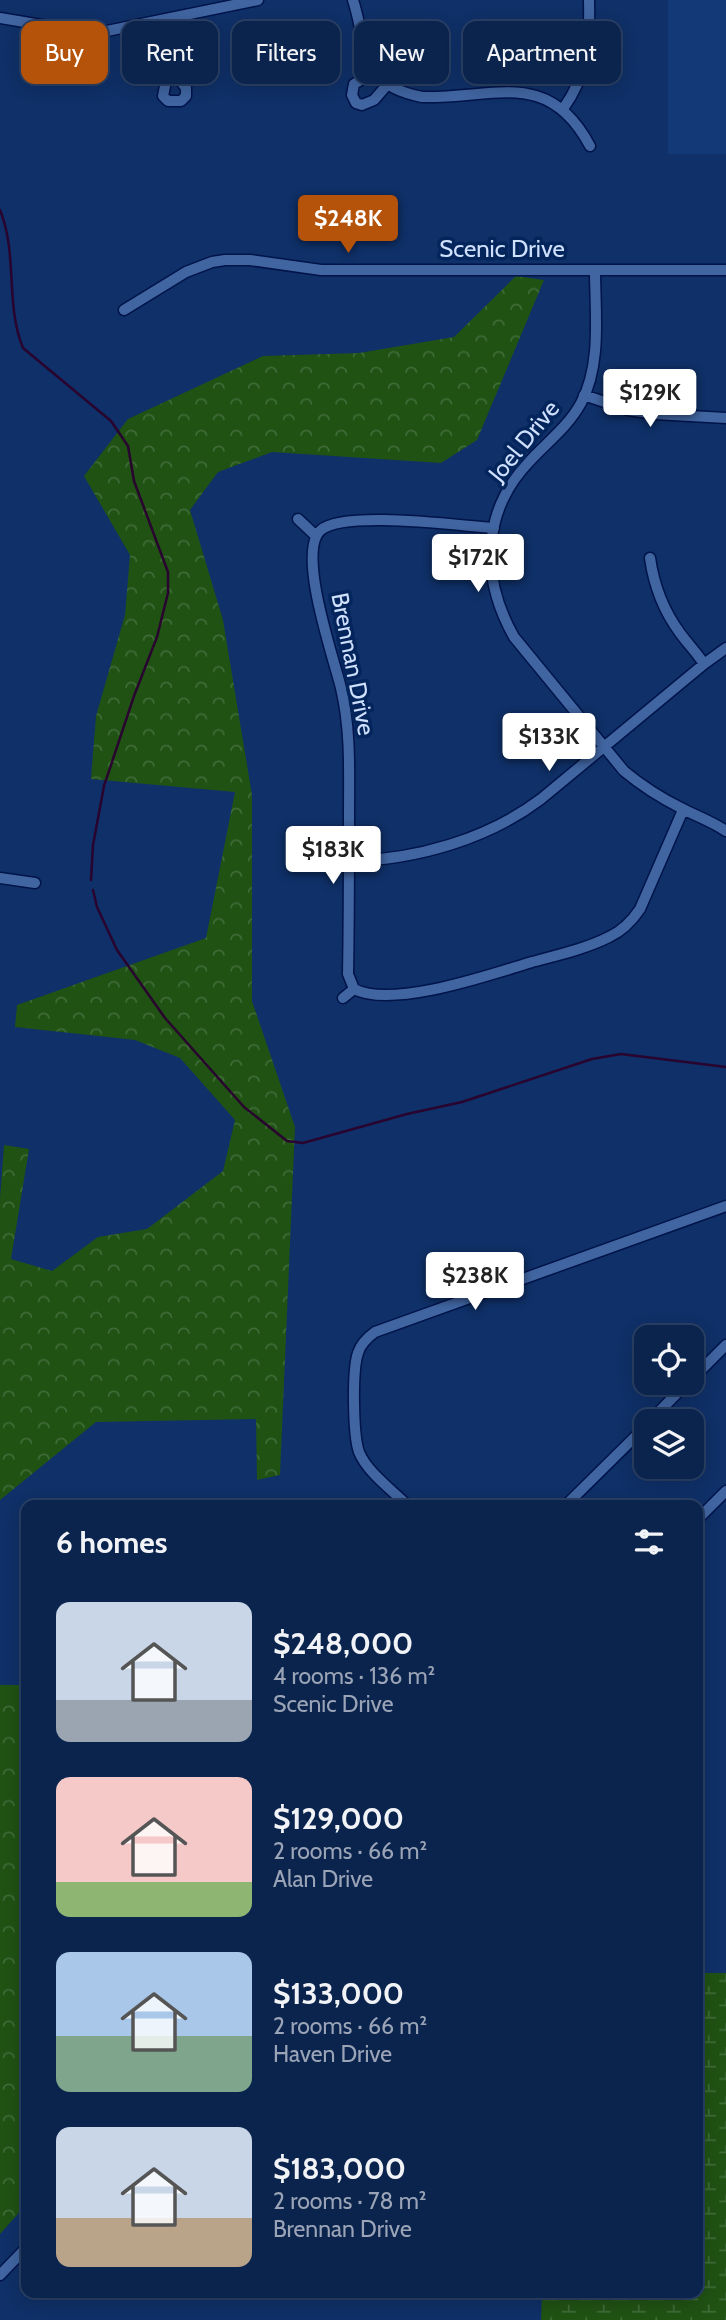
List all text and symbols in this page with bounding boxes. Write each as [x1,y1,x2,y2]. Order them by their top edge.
chip: Buy [21,21,108,84]
chip: Rent [122,21,218,84]
chip: Filters [232,21,340,84]
chip: New [354,21,449,84]
chip: Apartment [463,21,621,84]
pin: $248K [299,196,397,255]
text: $248K [314,204,382,232]
street label: Scenic Drive [439,234,565,263]
pin: $129K [601,370,699,429]
text: $129K [619,378,681,406]
street label: Joel Drive [481,394,565,488]
pin: $172K [429,534,527,594]
text: $172K [448,543,508,571]
street label: Brennan Drive [325,590,382,738]
pin: $133K [500,714,598,773]
text: $133K [518,722,580,750]
pin: $183K [284,826,382,886]
text: $183K [302,835,364,863]
pin: $238K [426,1252,524,1312]
text: $238K [442,1261,508,1289]
map controls [634,1325,704,1479]
button: locate [634,1325,704,1395]
button: layers [634,1409,704,1479]
icon: filters [630,1523,668,1561]
text: 6 homes [56,1524,167,1561]
text: $248,000 [273,1625,413,1662]
icon: home [112,1630,196,1714]
text: 4 rooms · 136 m² [273,1662,435,1690]
text: Scenic Drive [273,1690,393,1718]
text: $129,000 [273,1800,404,1837]
icon: home [112,1805,196,1889]
text: 2 rooms · 66 m² [273,1837,427,1865]
text: Alan Drive [273,1865,373,1893]
text: $133,000 [273,1975,404,2012]
icon: home [112,1980,196,2064]
text: 2 rooms · 66 m² [273,2012,427,2040]
text: Haven Drive [273,2040,392,2068]
text: $183,000 [273,2150,406,2187]
icon: home [112,2155,196,2239]
text: 2 rooms · 78 m² [273,2187,427,2215]
text: Brennan Drive [273,2215,412,2243]

